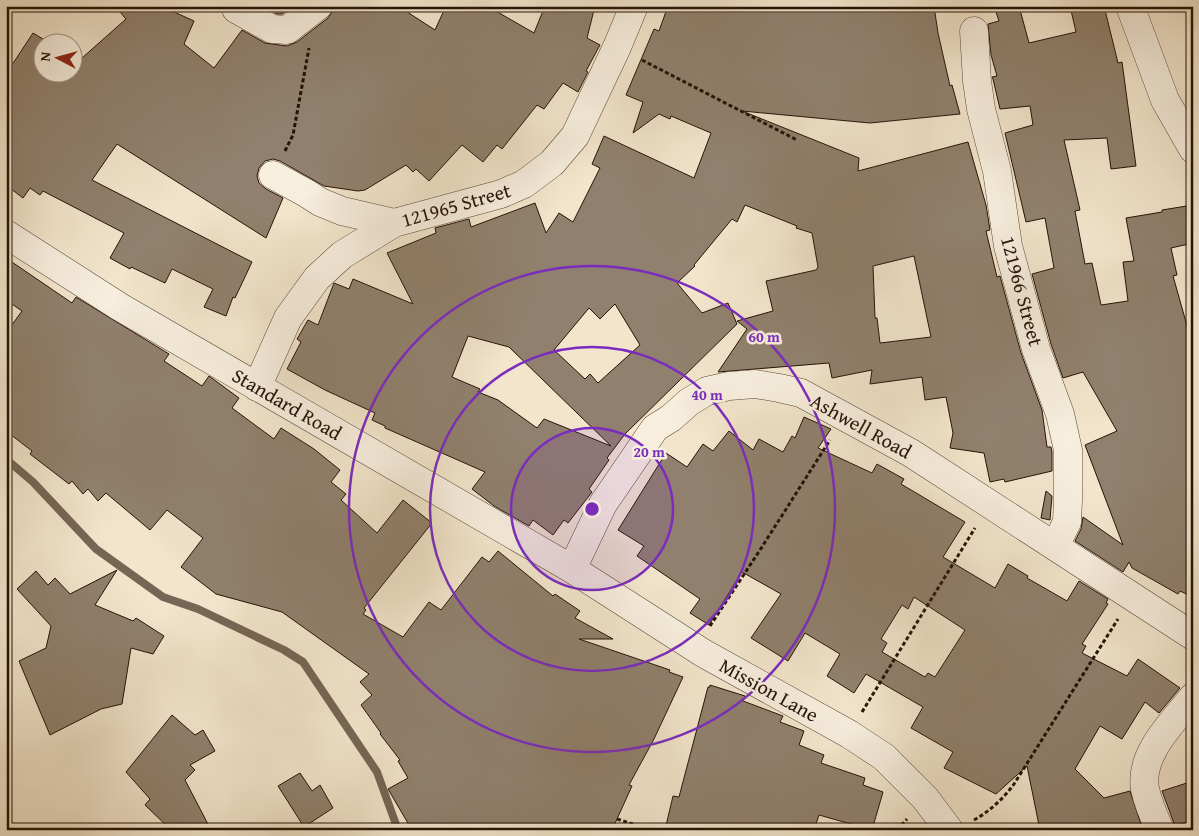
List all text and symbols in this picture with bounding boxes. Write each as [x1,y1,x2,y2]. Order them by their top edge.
north arrow [32,32,82,82]
text: N [35,50,56,62]
street label: 121965 Street [398,175,514,234]
street label: 121966 Street [994,233,1051,349]
text: 60 m [748,326,780,347]
street label: Standard Road [227,360,348,447]
text: 40 m [691,384,723,405]
street label: Ashwell Road [805,386,918,466]
text: 20 m [633,441,665,462]
centre of rings [583,500,601,518]
street label: Mission Lane [714,650,824,729]

